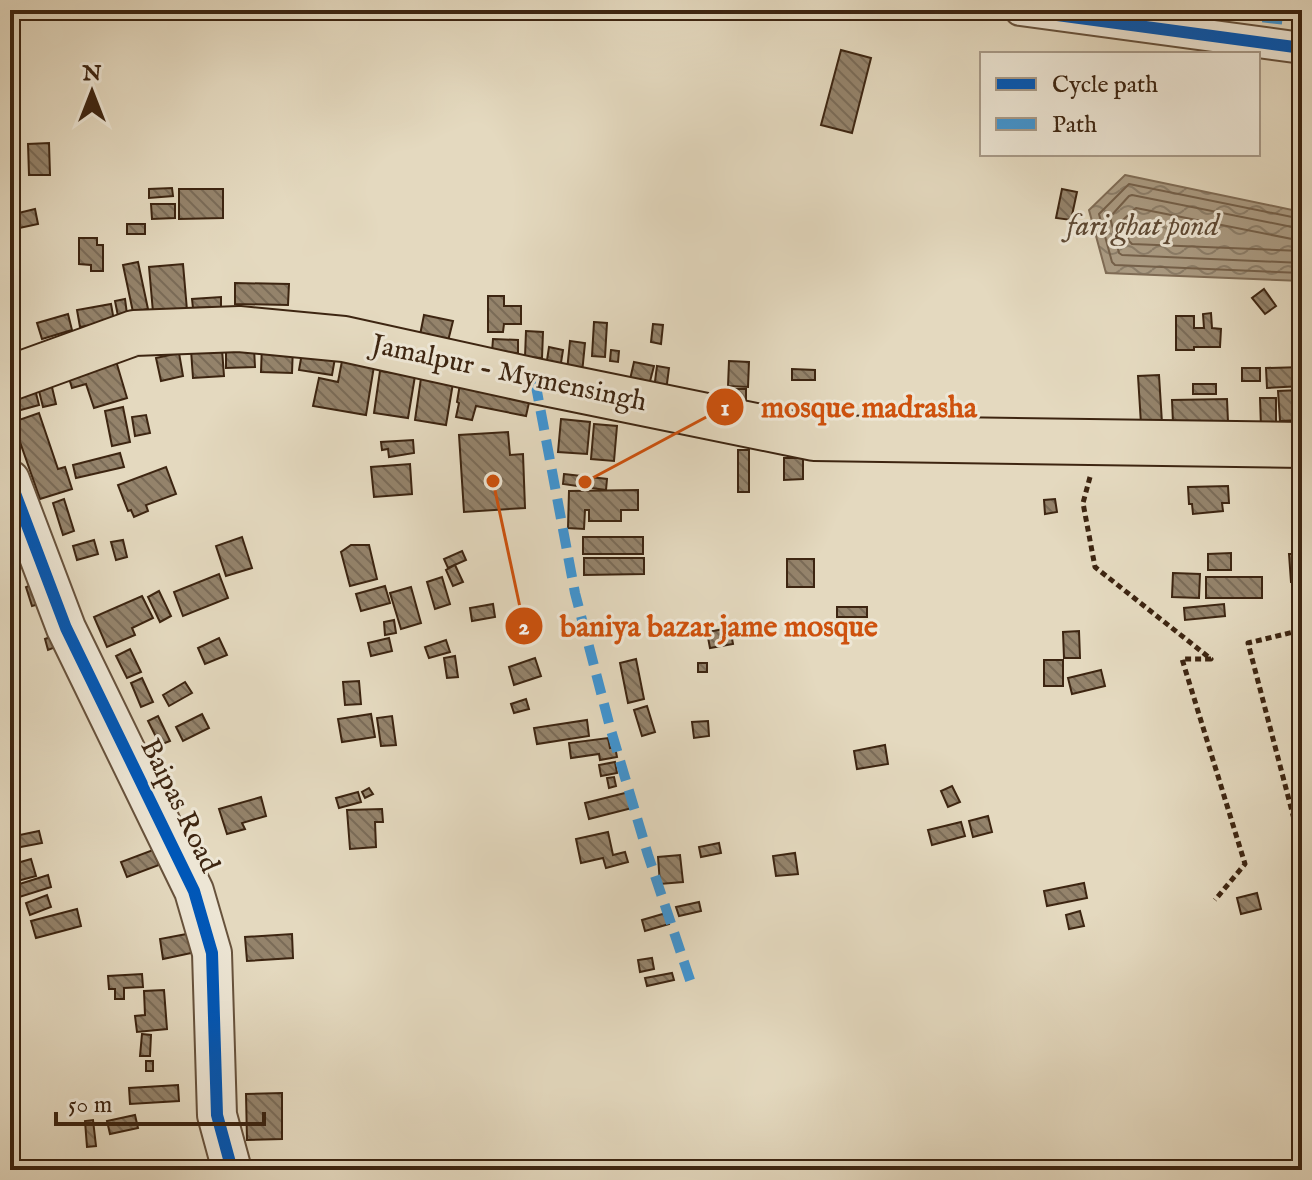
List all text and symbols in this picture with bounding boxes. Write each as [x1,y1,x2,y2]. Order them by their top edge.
north arrow [52,52,132,132]
legend [980,52,1260,156]
text: N [81,60,102,88]
text: Cycle path [1052,70,1158,101]
text: Path [1052,110,1097,141]
water label: fari ghat pond [1060,208,1221,246]
street label: Jamalpur - Mymensingh [365,327,650,420]
callout: mosque madrasha [705,380,993,434]
text: mosque madrasha [761,390,978,428]
text: 1 [721,393,730,424]
callout: baniya bazar jame mosque [504,599,894,653]
text: baniya bazar jame mosque [559,609,878,647]
text: 2 [518,612,530,643]
street label: Baipas Road [132,733,226,879]
scale bar [56,1076,264,1126]
text: 50 m [68,1090,112,1121]

